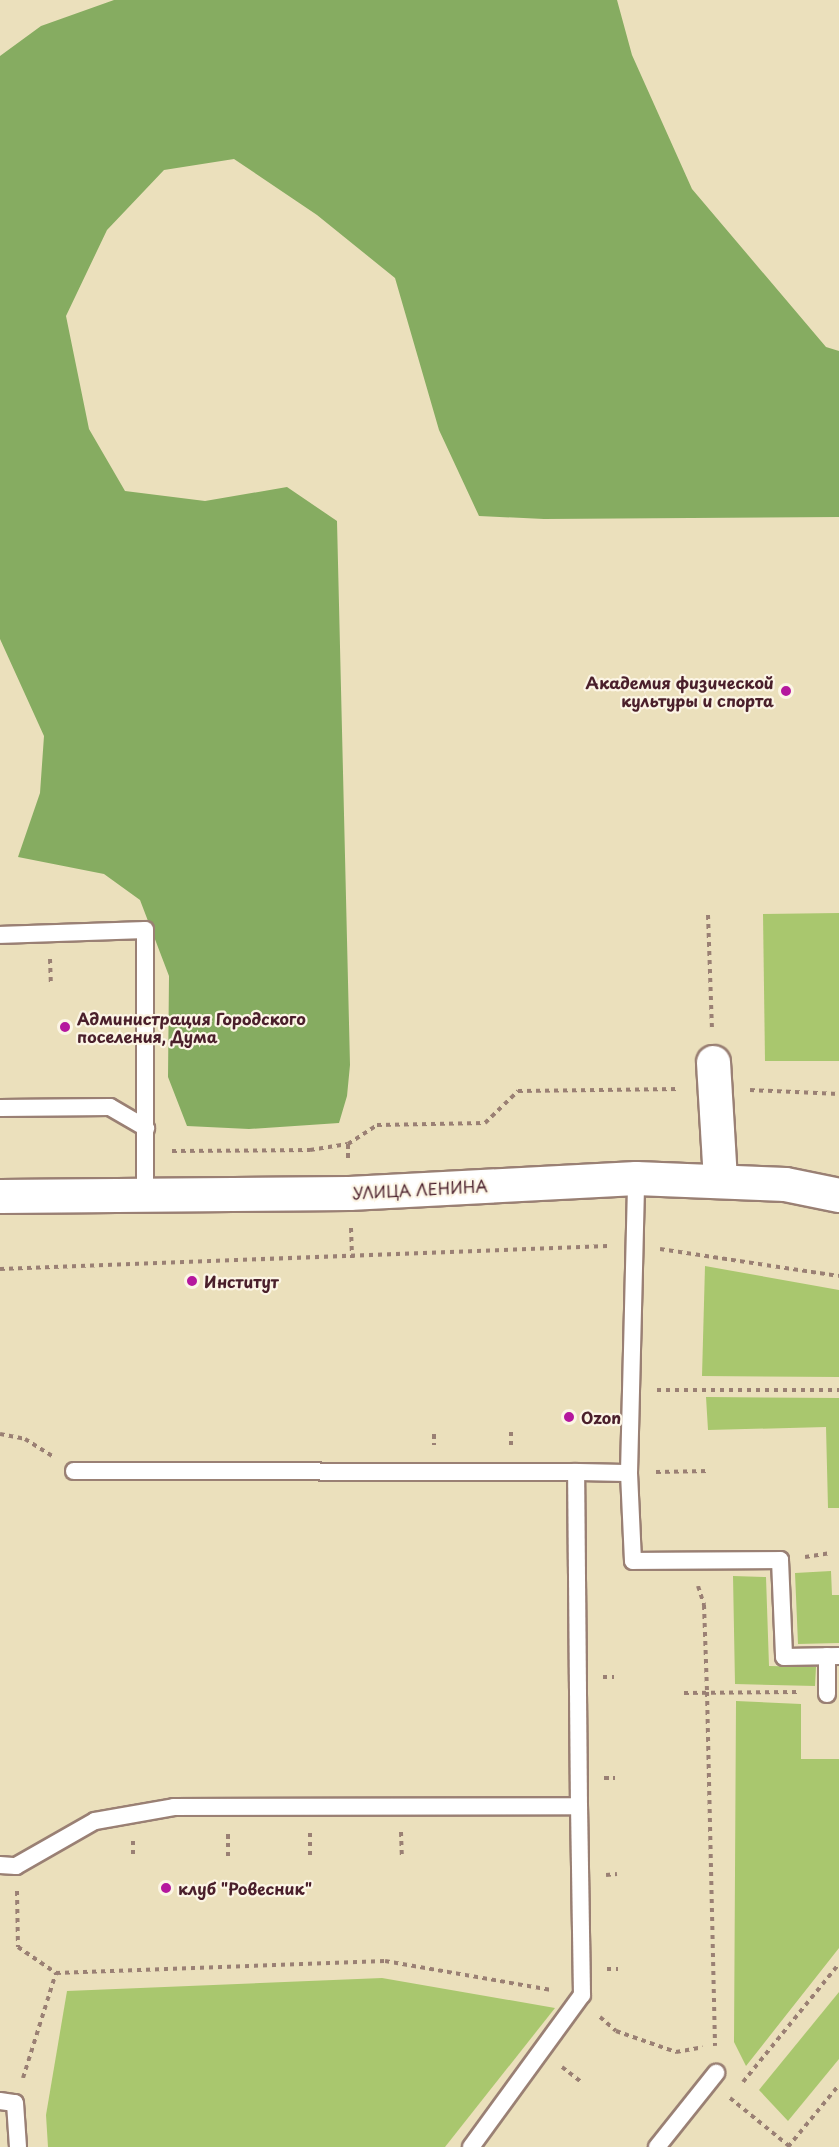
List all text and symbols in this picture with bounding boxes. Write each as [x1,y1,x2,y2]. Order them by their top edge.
place label: Академия физической культуры и спорта [585,672,774,710]
marker: Академия физической культуры и спорта [779,684,793,698]
place label: Администрация Городского поселения, Дума [77,1008,306,1046]
marker: Администрация Городского поселения, Дума [58,1020,72,1034]
street label: УЛИЦА ЛЕНИНА [351,1176,489,1202]
place label: Институт [204,1271,279,1291]
marker: Институт [185,1274,199,1288]
place label: Ozon [581,1407,621,1427]
marker: Ozon [562,1410,576,1424]
place label: клуб "Ровесник" [178,1878,312,1898]
marker: клуб "Ровесник" [159,1881,173,1895]

